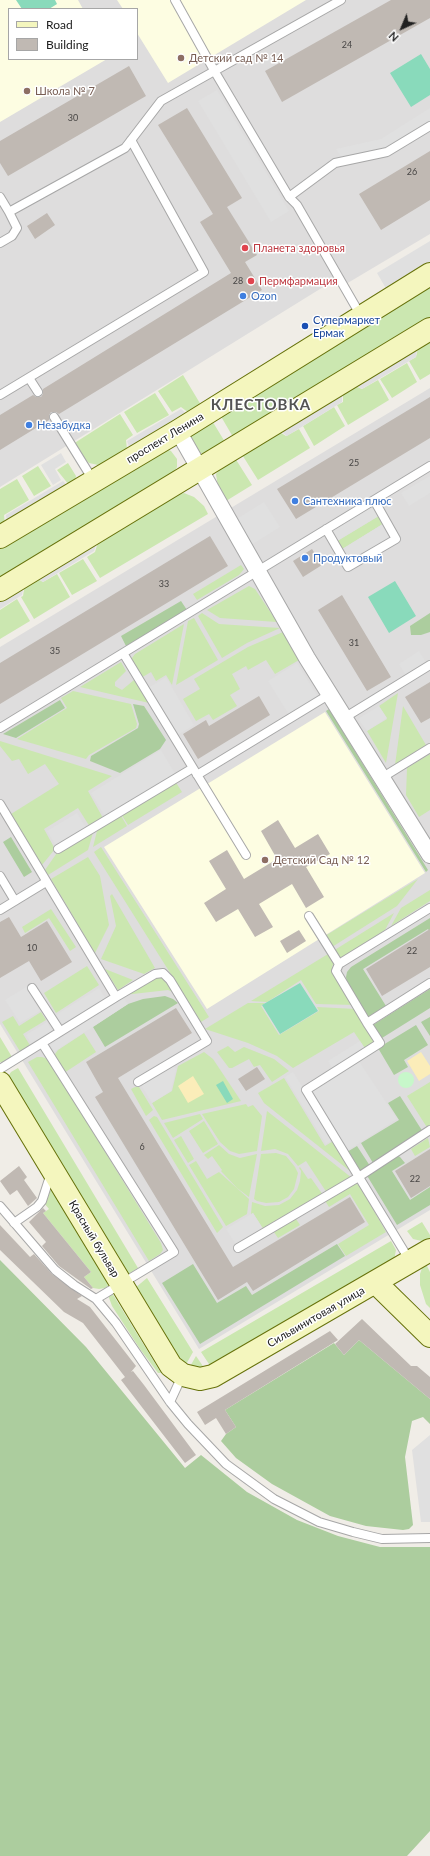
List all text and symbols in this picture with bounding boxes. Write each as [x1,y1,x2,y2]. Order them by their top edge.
legend [8,8,138,60]
north arrow [382,8,422,48]
text: Road [46,17,73,32]
text: N [386,29,401,45]
text: Building [46,37,89,52]
house number: 24 [342,40,352,50]
place label: Детский сад № 14 [189,51,283,65]
marker: Детский сад № 14 [176,53,186,63]
place label: Школа № 7 [35,84,95,98]
marker: Школа № 7 [22,86,32,96]
house number: 30 [68,113,78,123]
house number: 26 [407,167,417,177]
place label: Планета здоровья [253,241,345,255]
marker: Планета здоровья [240,243,250,253]
place label: Пермфармация [259,274,338,288]
house number: 28 [233,276,243,286]
marker: Пермфармация [246,276,256,286]
place label: Ozon [251,289,277,303]
marker: Ozon [238,291,248,301]
place label: Супермаркет Ермак [313,313,380,339]
marker: Супермаркет Ермак [300,321,310,331]
district label: КЛЕСТОВКА [211,396,311,414]
street label: проспект Ленина [124,410,206,466]
place label: Незабудка [37,418,91,432]
marker: Незабудка [24,420,34,430]
house number: 25 [349,458,359,468]
place label: Сантехника плюс [303,494,392,508]
marker: Сантехника плюс [290,496,300,506]
place label: Продуктовый [313,551,382,565]
marker: Продуктовый [300,553,310,563]
house number: 33 [159,579,169,589]
house number: 31 [349,638,359,648]
house number: 35 [50,646,60,656]
place label: Детский Сад № 12 [273,853,370,867]
marker: Детский Сад № 12 [260,855,270,865]
house number: 10 [27,943,37,953]
house number: 22 [407,946,417,956]
house number: 6 [139,1142,145,1152]
house number: 22 [410,1174,420,1184]
street label: Красный бульвар [66,1198,122,1280]
street label: Сильвинитовая улица [265,1284,367,1350]

